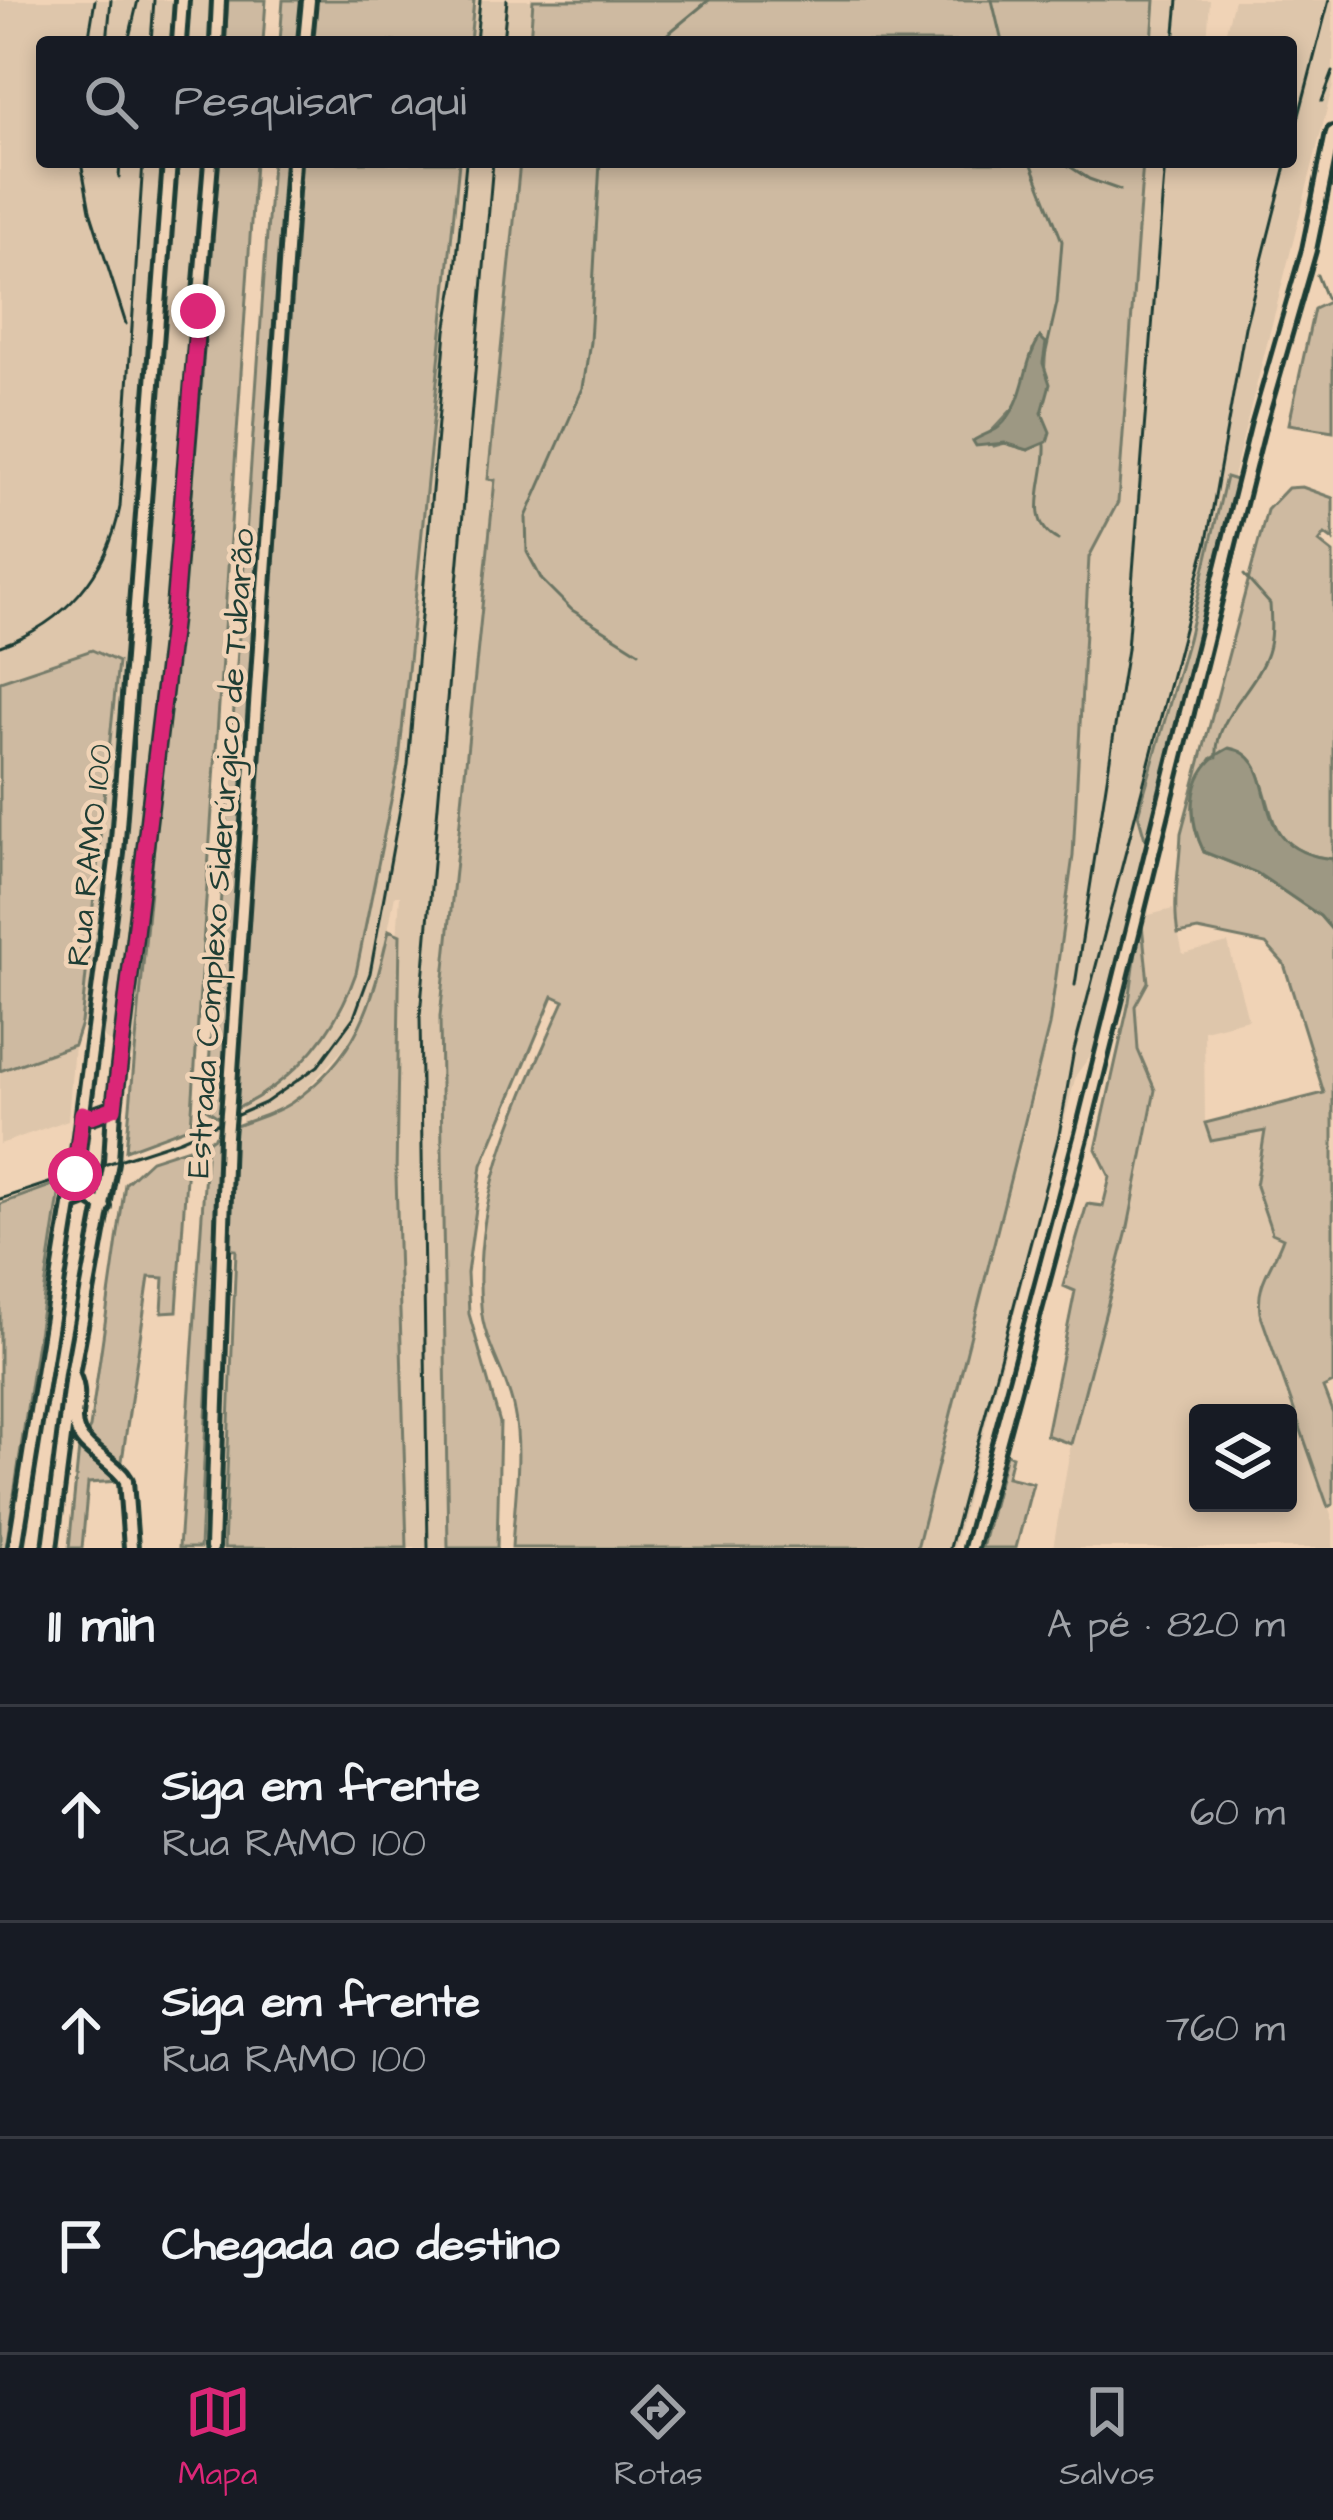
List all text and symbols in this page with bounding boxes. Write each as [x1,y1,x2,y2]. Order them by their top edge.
search box [36,36,1297,168]
icon: search [78,69,144,135]
text: Pesquisar aqui [174,71,466,133]
route end [171,284,225,338]
street label: Estrada Complexo Siderúrgico de Tubarão [175,527,269,1179]
street label: Rua RAMO 100 [55,742,125,969]
route start [48,1147,102,1201]
map controls [1189,1404,1297,1512]
button: layers [1189,1404,1297,1512]
text: 11 min [48,1591,154,1662]
text: A pé · 820 m [1047,1599,1285,1653]
text: Siga em frente [162,1756,480,1818]
icon: ahead [48,1781,114,1847]
text: 60 m [1190,1787,1285,1841]
text: Rua RAMO 100 [162,1818,426,1872]
text: Siga em frente [162,1972,480,2034]
icon: ahead [48,1997,114,2063]
text: 760 m [1166,2003,1285,2057]
text: Rua RAMO 100 [162,2034,426,2088]
icon: arrive [48,2213,114,2279]
text: Chegada ao destino [162,2215,560,2277]
tab: Mapa [178,2379,258,2497]
tab: Rotas [614,2379,703,2497]
tab: Salvos [1059,2379,1155,2497]

